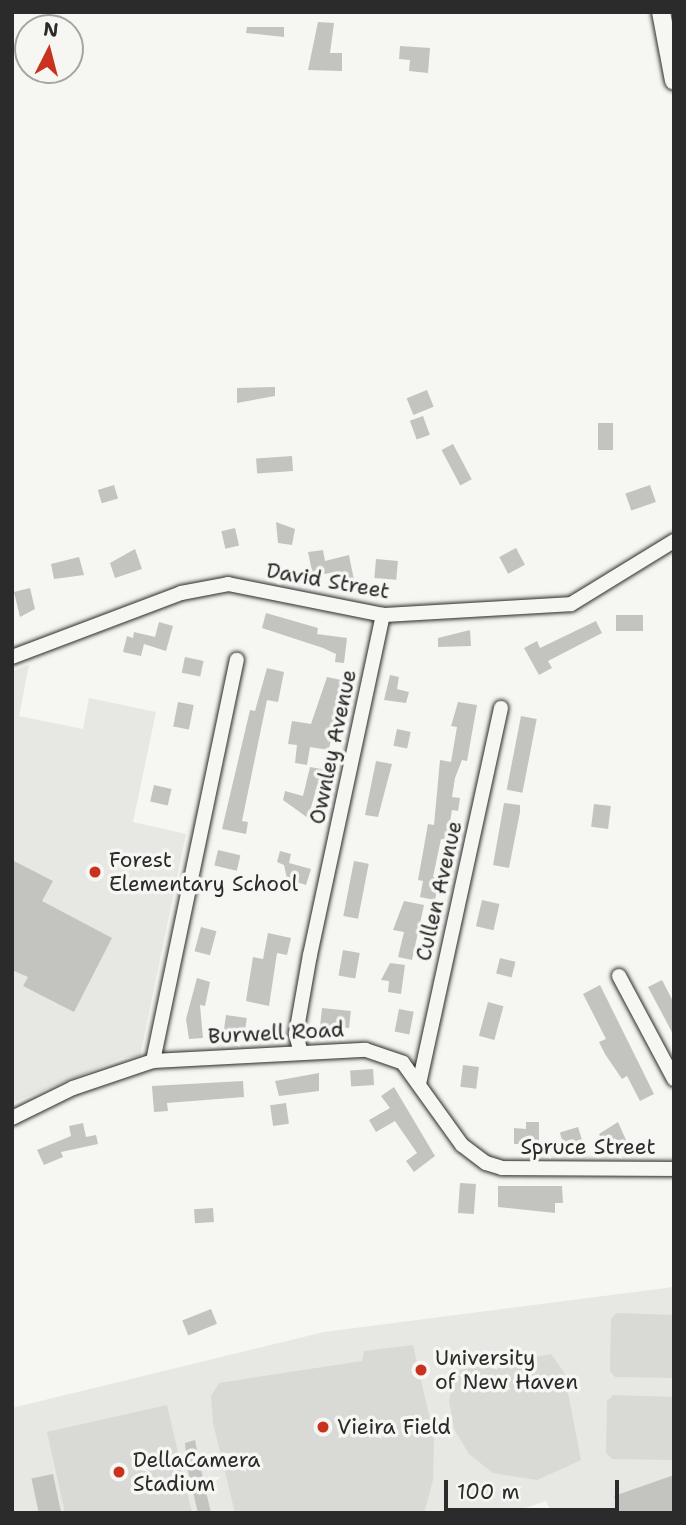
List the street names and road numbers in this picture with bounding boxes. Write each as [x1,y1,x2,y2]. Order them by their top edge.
street label: David Street [264,558,392,604]
street label: Ownley Avenue [304,667,362,827]
street label: Cullen Avenue [411,819,467,963]
street label: Burwell Road [207,1017,345,1049]
street label: Spruce Street [520,1134,656,1160]

